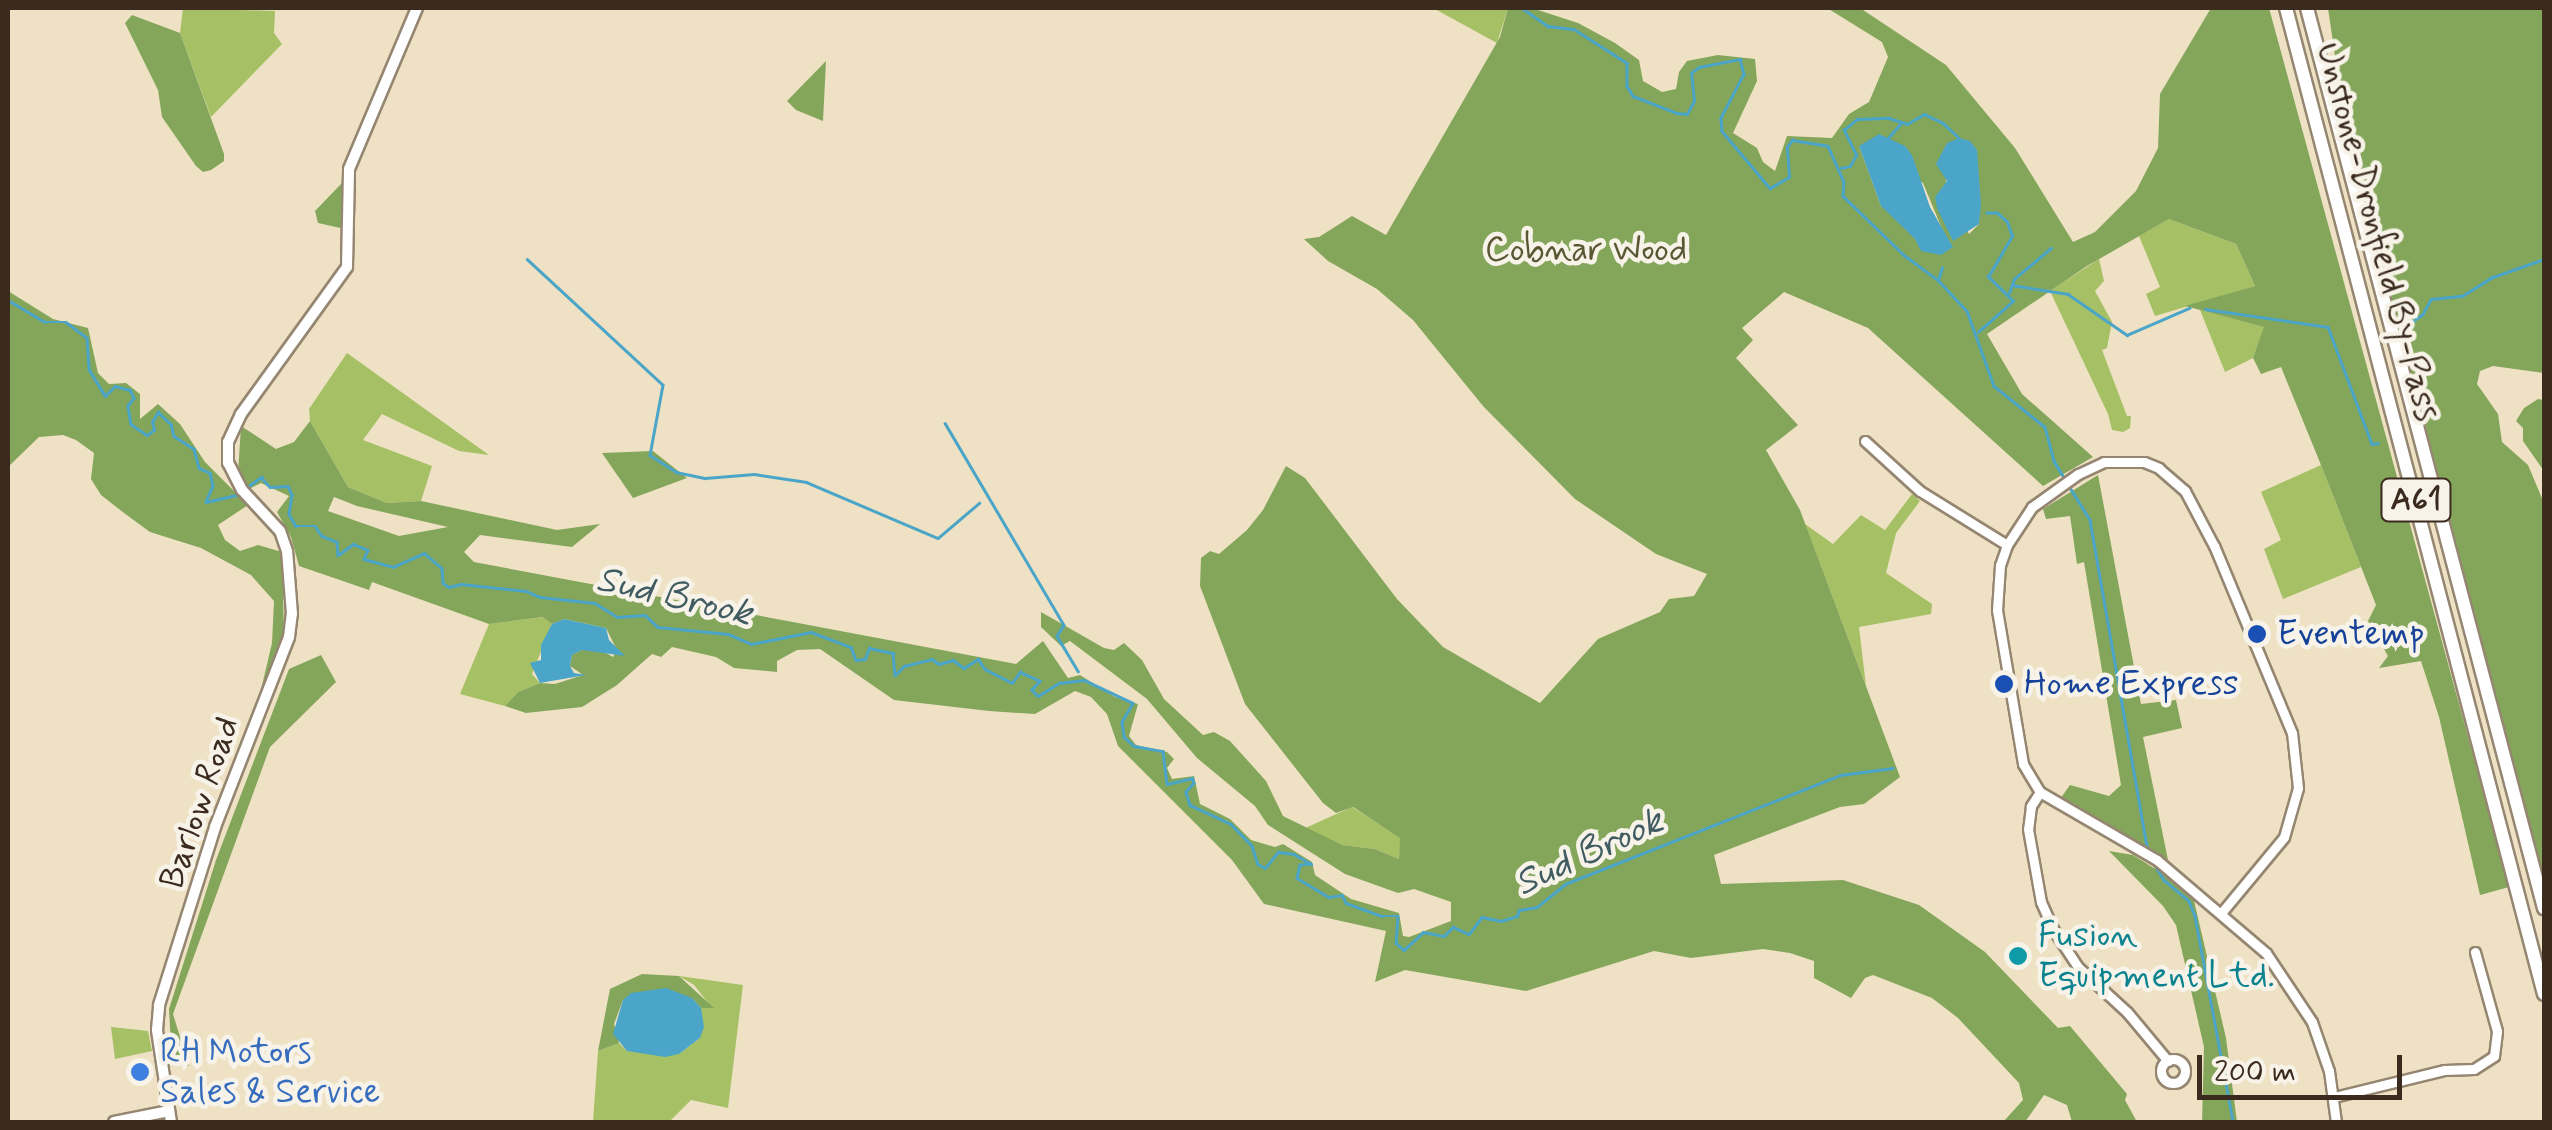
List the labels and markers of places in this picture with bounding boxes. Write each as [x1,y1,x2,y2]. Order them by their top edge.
place label: Eventemp [2277,613,2424,655]
marker: Eventemp [2246,623,2268,645]
place label: Home Express [2024,663,2239,705]
marker: Home Express [1993,673,2015,695]
place label: Fusion Equipment Ltd. [2038,915,2269,997]
marker: Fusion Equipment Ltd. [2007,945,2029,967]
place label: RH Motors Sales & Service [160,1031,380,1113]
marker: RH Motors Sales & Service [129,1061,151,1083]

